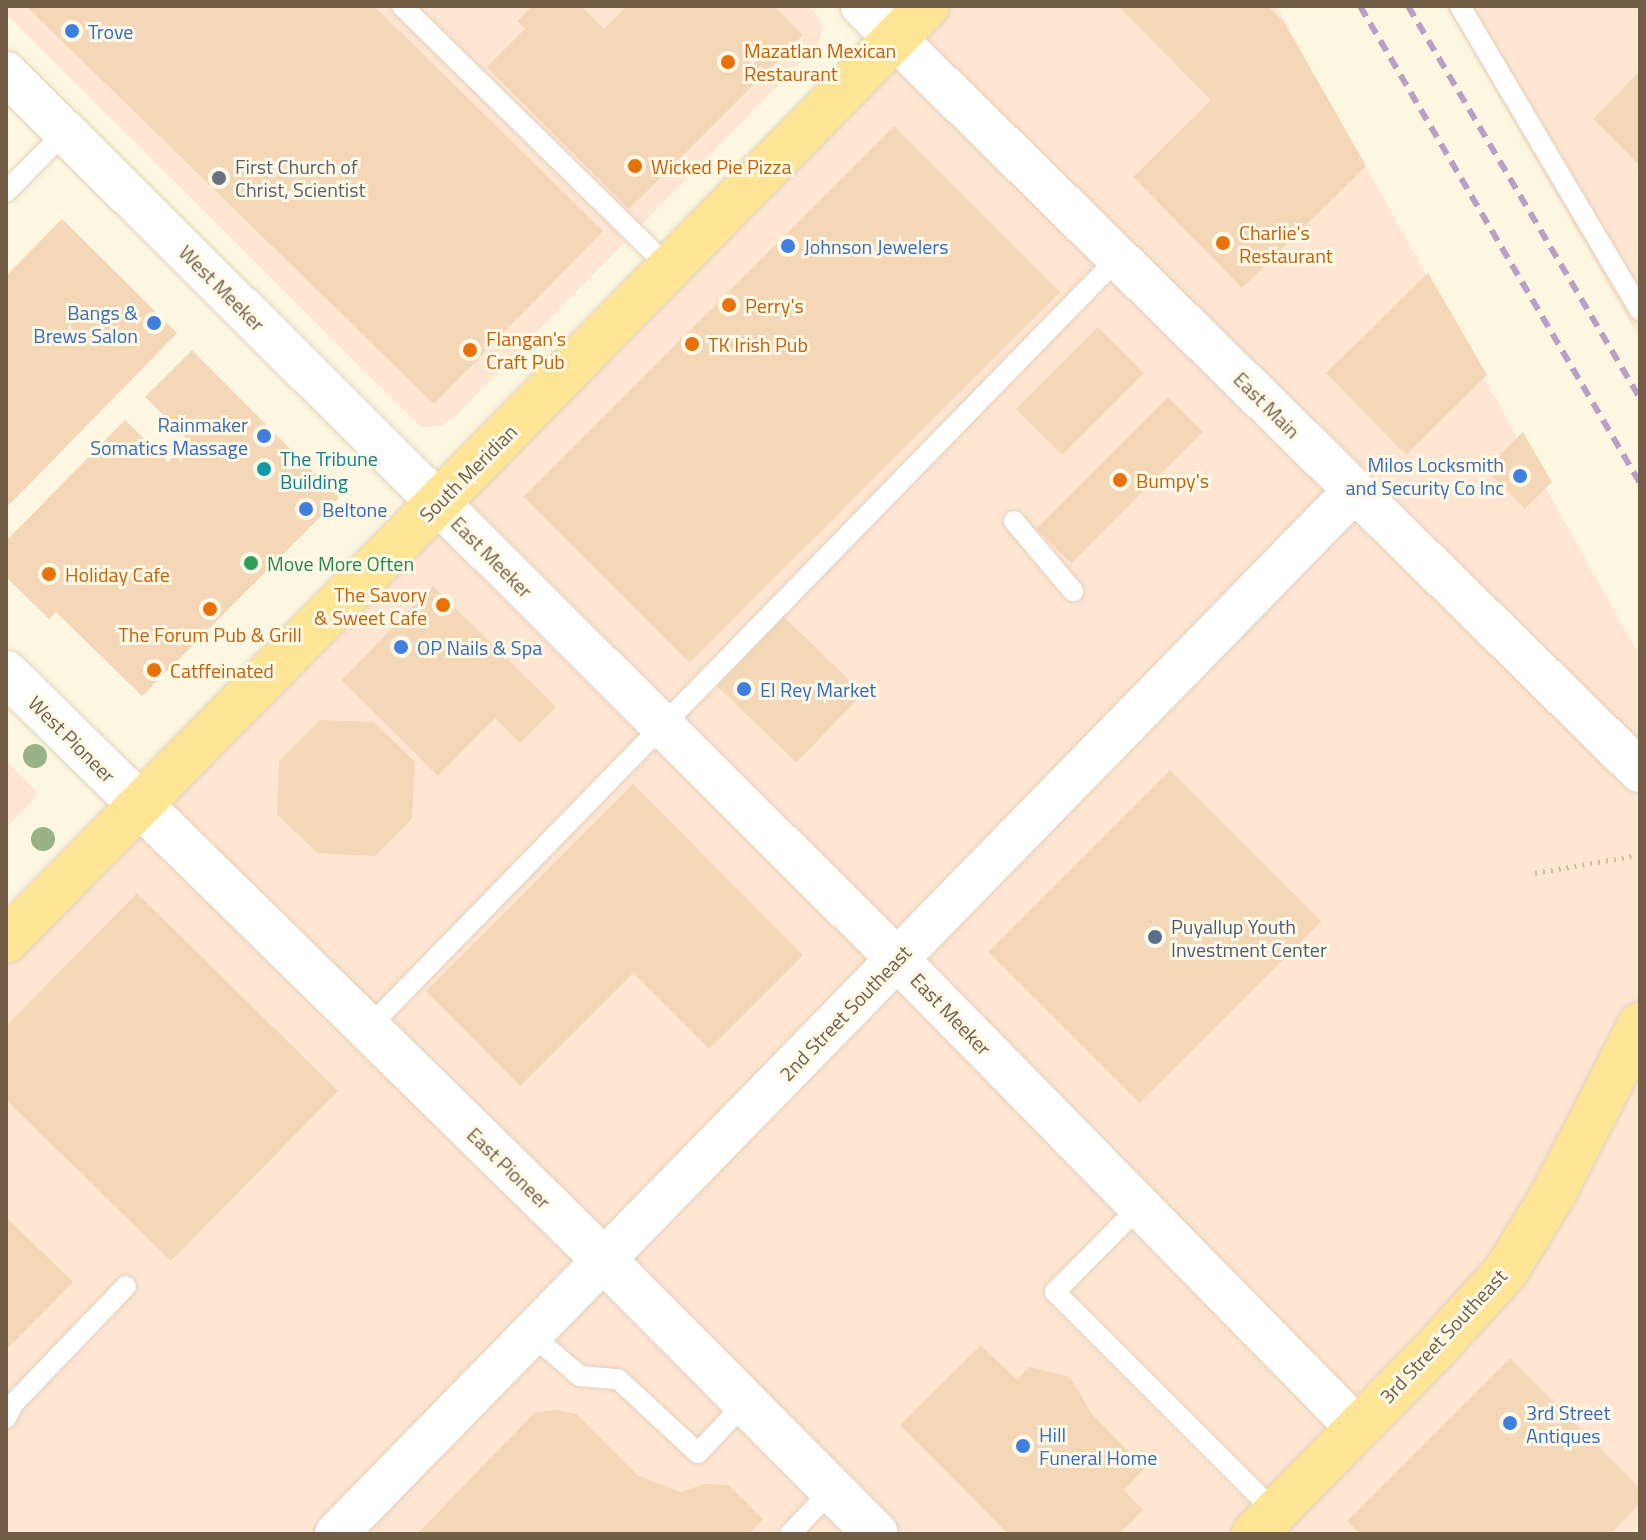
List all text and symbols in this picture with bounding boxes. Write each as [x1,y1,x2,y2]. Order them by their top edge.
place label: Trove [88,19,133,43]
marker: Trove [63,22,81,40]
place label: Mazatlan Mexican Restaurant [744,38,896,85]
marker: Mazatlan Mexican Restaurant [719,53,737,71]
place label: First Church of Christ, Scientist [235,154,366,201]
place label: Wicked Pie Pizza [651,154,791,178]
marker: Wicked Pie Pizza [626,157,644,175]
marker: First Church of Christ, Scientist [210,169,228,187]
place label: Charlie's Restaurant [1239,220,1333,267]
place label: Johnson Jewelers [804,234,949,258]
marker: Charlie's Restaurant [1214,234,1232,252]
marker: Johnson Jewelers [779,237,797,255]
street label: West Meeker [174,240,270,336]
place label: Perry's [745,293,804,317]
marker: Perry's [720,296,738,314]
place label: Bangs & Brews Salon [33,300,138,347]
marker: Bangs & Brews Salon [145,314,163,332]
place label: Flangan's Craft Pub [486,326,566,373]
place label: TK Irish Pub [708,332,808,356]
marker: TK Irish Pub [683,335,701,353]
marker: Flangan's Craft Pub [461,341,479,359]
street label: East Main [1229,367,1305,443]
place label: Rainmaker Somatics Massage [90,412,248,459]
street label: South Meridian [414,419,522,527]
marker: Rainmaker Somatics Massage [255,427,273,445]
place label: The Tribune Building [280,446,378,493]
place label: Milos Locksmith and Security Co Inc [1346,452,1504,499]
marker: The Tribune Building [255,460,273,478]
marker: Milos Locksmith and Security Co Inc [1511,467,1529,485]
place label: Bumpy's [1136,468,1209,492]
marker: Bumpy's [1111,471,1129,489]
place label: Beltone [322,497,387,521]
marker: Beltone [297,500,315,518]
street label: East Meeker [446,511,538,603]
place label: Move More Often [267,551,414,575]
marker: Move More Often [242,554,260,572]
place label: Holiday Cafe [65,562,170,586]
marker: Holiday Cafe [40,565,58,583]
place label: The Savory & Sweet Cafe [314,582,427,629]
marker: The Savory & Sweet Cafe [434,596,452,614]
marker: The Forum Pub & Grill [201,600,219,618]
place label: The Forum Pub & Grill [118,622,302,646]
place label: OP Nails & Spa [417,635,542,659]
marker: OP Nails & Spa [392,638,410,656]
place label: Catffeinated [170,658,274,682]
marker: Catffeinated [145,661,163,679]
place label: El Rey Market [760,677,876,701]
marker: El Rey Market [735,680,753,698]
street label: West Pioneer [24,691,120,787]
place label: Puyallup Youth Investment Center [1171,914,1327,961]
marker: Puyallup Youth Investment Center [1146,928,1164,946]
street label: 2nd Street Southeast [774,940,916,1086]
street label: East Meeker [906,968,996,1060]
street label: East Pioneer [462,1122,556,1214]
street label: 3rd Street Southeast [1375,1264,1511,1408]
place label: 3rd Street Antiques [1526,1400,1610,1447]
marker: 3rd Street Antiques [1501,1414,1519,1432]
place label: Hill Funeral Home [1039,1422,1157,1469]
marker: Hill Funeral Home [1014,1437,1032,1455]

